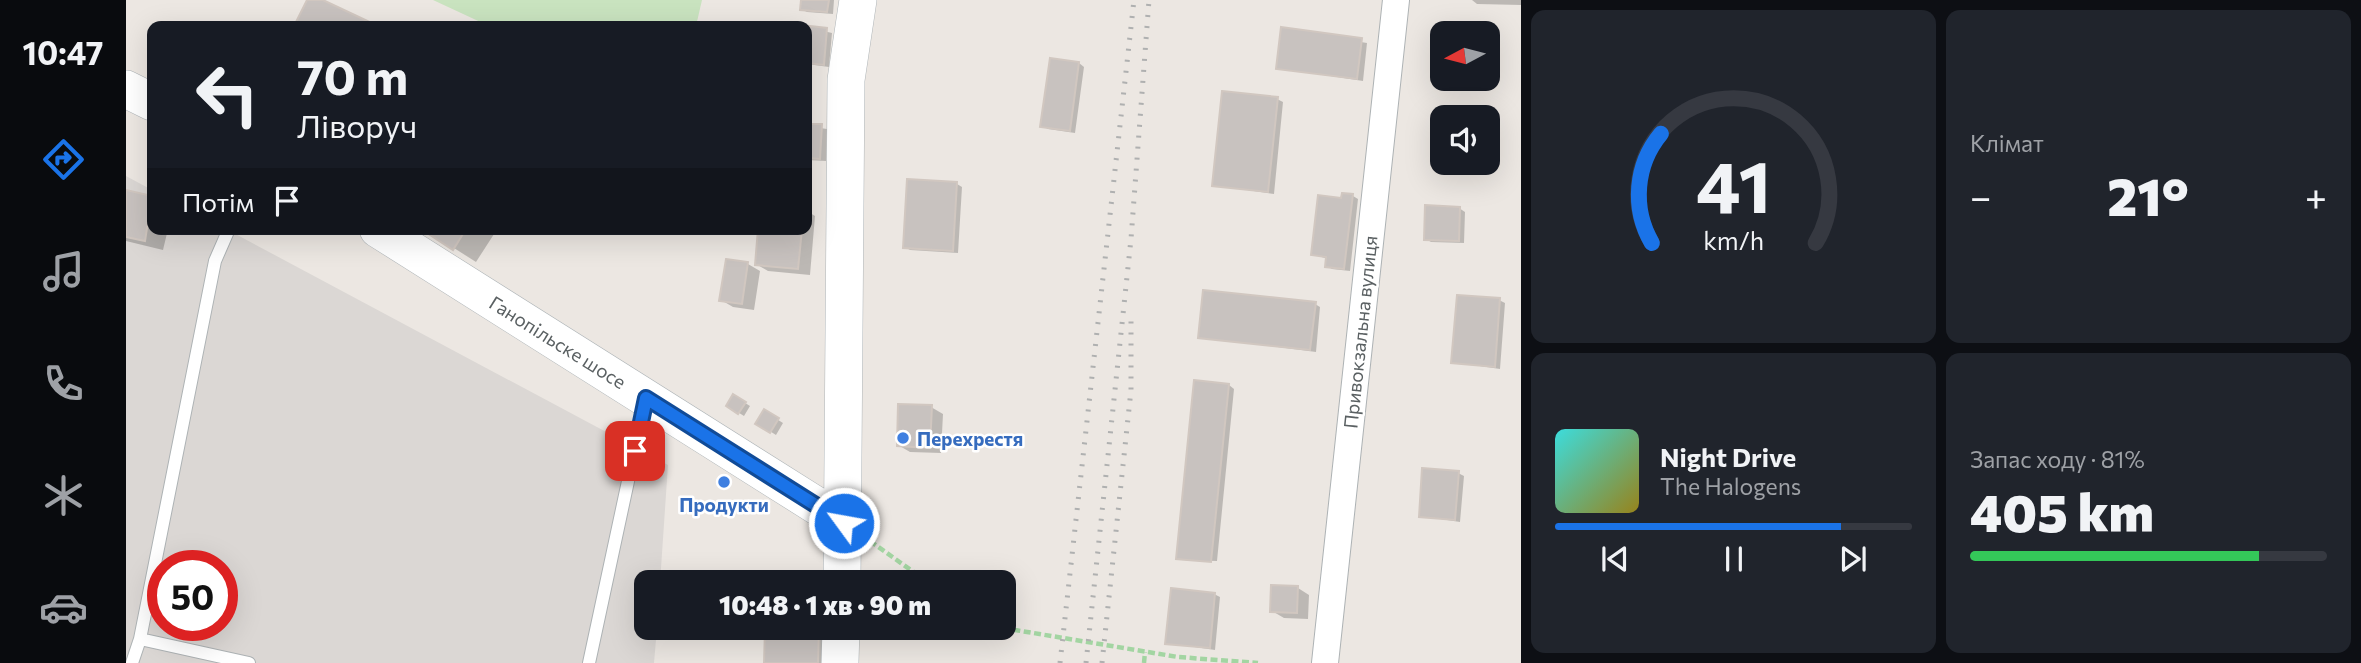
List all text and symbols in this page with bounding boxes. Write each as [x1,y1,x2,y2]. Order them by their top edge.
north arrow [1430,21,1500,91]
map controls [1430,21,1500,175]
text: 10:47 [23,32,103,72]
text: 70 m [297,45,408,105]
icon: left [182,49,273,140]
text: Ліворуч [297,105,417,145]
button: sound [1430,105,1500,175]
text: Клімат [1970,129,2044,157]
icon: directions [39,135,88,184]
text: 41 [1696,139,1771,228]
text: 21° [2107,163,2189,227]
text: − [1970,172,1992,219]
text: + [2305,172,2327,219]
icon: arrive [268,182,306,220]
text: Потім [182,186,254,217]
text: km/h [1703,224,1764,254]
street label: Привокзальна вулиця [1338,234,1382,430]
icon: music [39,247,88,296]
street label: Ганопільске шосе [485,291,631,393]
icon: phone [39,359,88,408]
pin [605,421,665,481]
place label: Перехрестя [917,427,1023,450]
marker: Перехрестя [895,430,911,446]
icon: arrive [616,432,654,470]
text: Night Drive [1660,441,1796,472]
text: Запас ходу · 81% [1970,445,2145,473]
icon: climate [39,471,88,520]
text: The Halogens [1660,472,1801,500]
marker: Продукти [716,474,732,490]
text: 405 km [1970,479,2154,543]
position arrow [807,486,881,560]
place label: Продукти [679,493,769,516]
icon: previous [1596,540,1634,578]
icon: pause [1715,540,1753,578]
icon: next [1834,540,1872,578]
speed limit sign: 50 [147,550,238,641]
icon: car [39,583,88,632]
text: 10:48 · 1 хв · 90 m [719,589,931,620]

